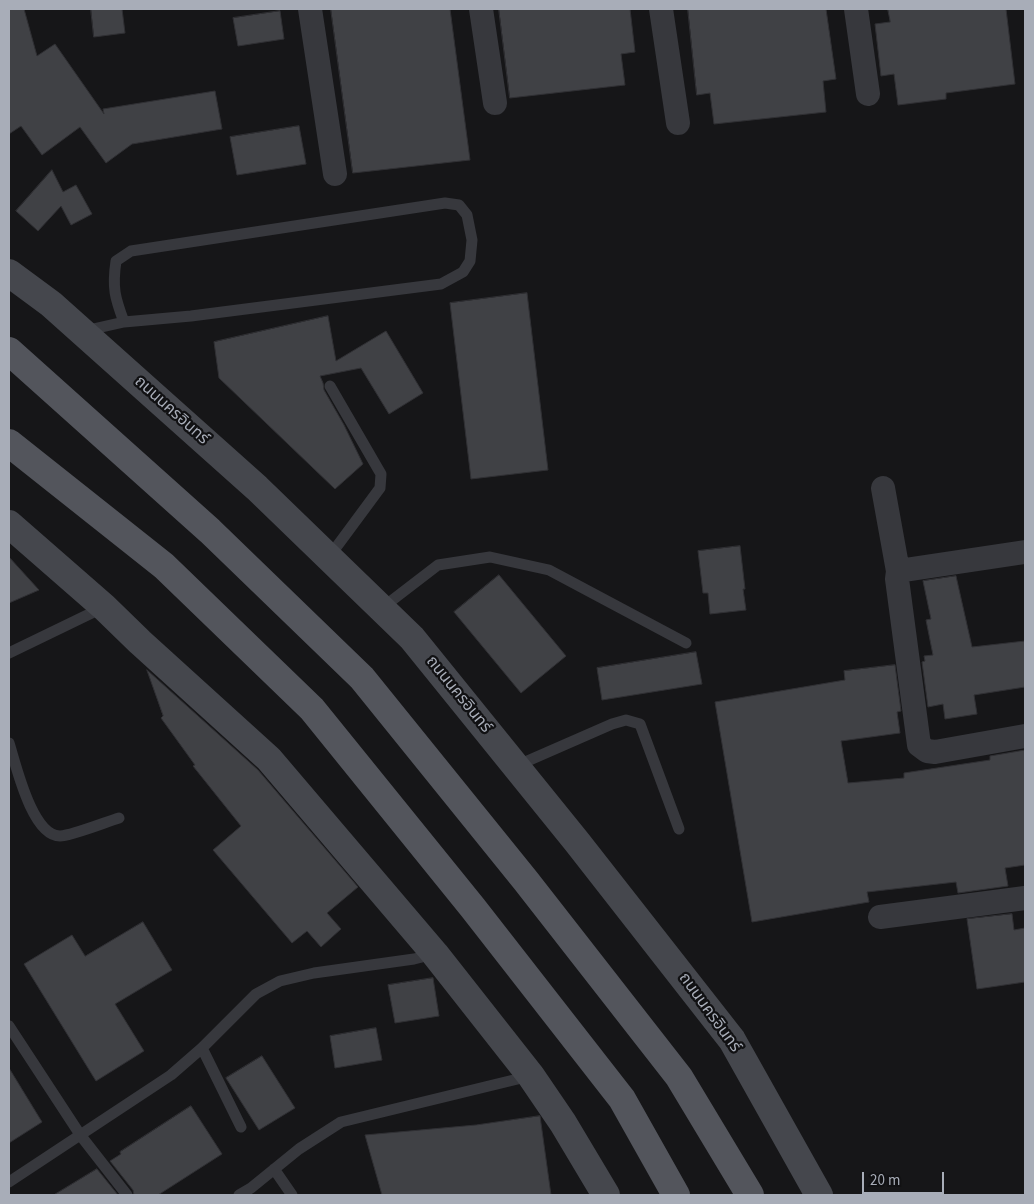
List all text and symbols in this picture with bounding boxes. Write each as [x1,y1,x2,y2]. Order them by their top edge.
street label: ถนนนครอินทร์ [130,373,212,449]
street label: ถนนนครอินทร์ [421,653,495,737]
street label: ถนนนครอินทร์ [674,970,744,1056]
scale bar [864,1162,946,1194]
text: 20 m [870,1170,900,1191]

